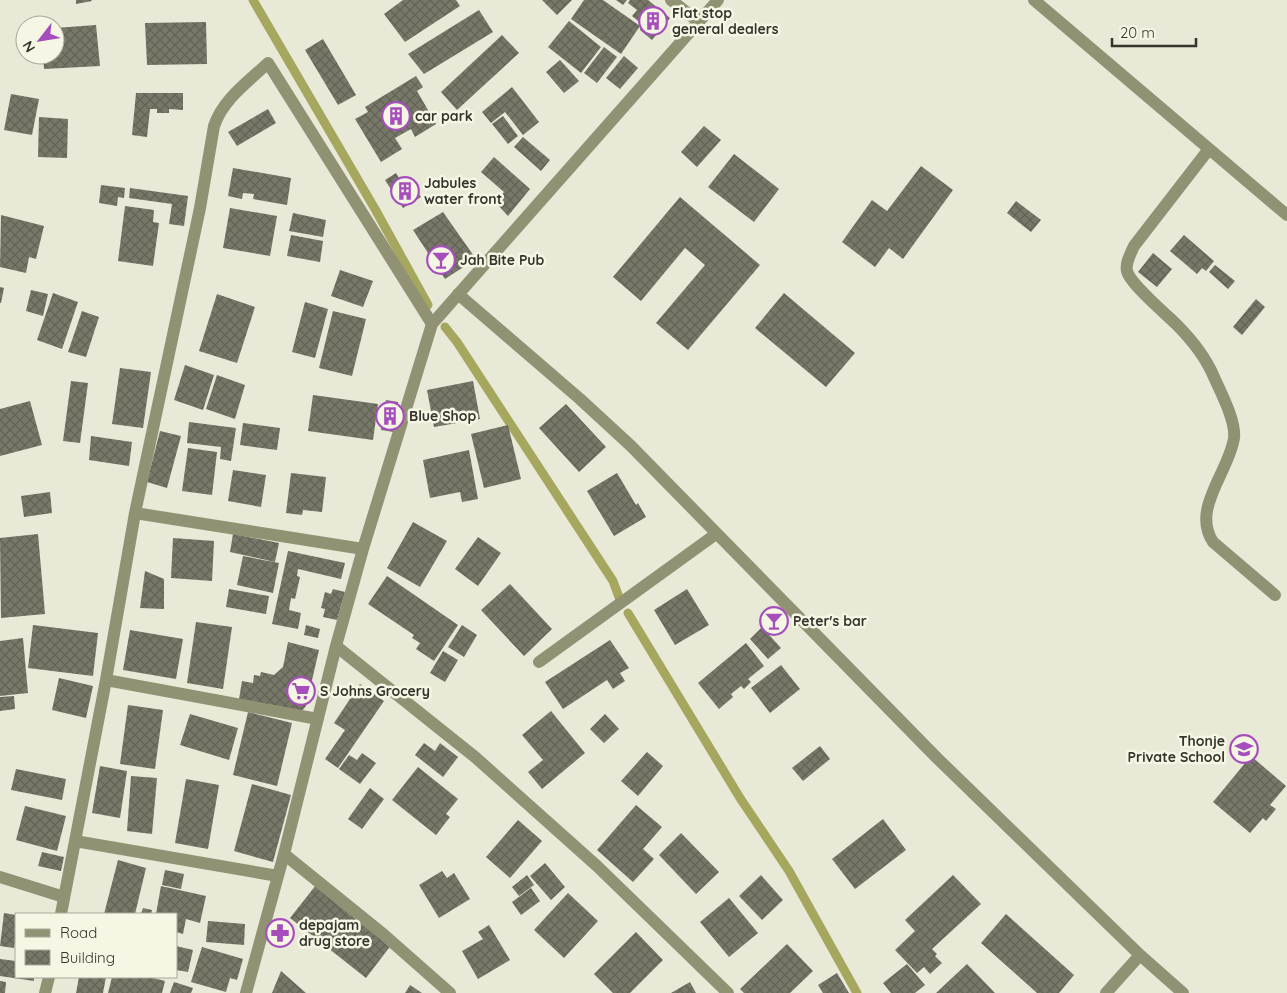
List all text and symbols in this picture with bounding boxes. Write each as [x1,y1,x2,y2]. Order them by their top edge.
place label: Flat stop general dealers [672,4,779,38]
building icon: Flat stop general dealers [638,6,668,36]
north arrow [15,15,65,65]
scale bar [1112,15,1196,47]
text: 20 m [1120,23,1155,42]
text: N [18,38,39,56]
building icon: car park [381,101,411,131]
place label: car park [415,107,473,125]
place label: Jabules water front [424,174,502,208]
building icon: Jabules water front [390,176,420,206]
bar icon: Jah Bite Pub [426,245,456,275]
place label: Jah Bite Pub [460,251,545,269]
building icon: Blue Shop [375,401,405,431]
place label: Blue Shop [409,407,477,425]
bar icon: Peter's bar [759,606,789,636]
place label: Peter's bar [793,612,867,630]
supermarket icon: S Johns Grocery [286,676,316,706]
place label: S Johns Grocery [320,682,430,700]
place label: Thonje Private School [1128,732,1225,766]
school or university icon: Thonje Private School [1229,734,1259,764]
legend [15,913,178,978]
place label: depajam drug store [299,916,370,950]
pharmacy icon: depajam drug store [265,918,295,948]
text: Road [60,923,97,942]
text: Building [60,948,115,967]

